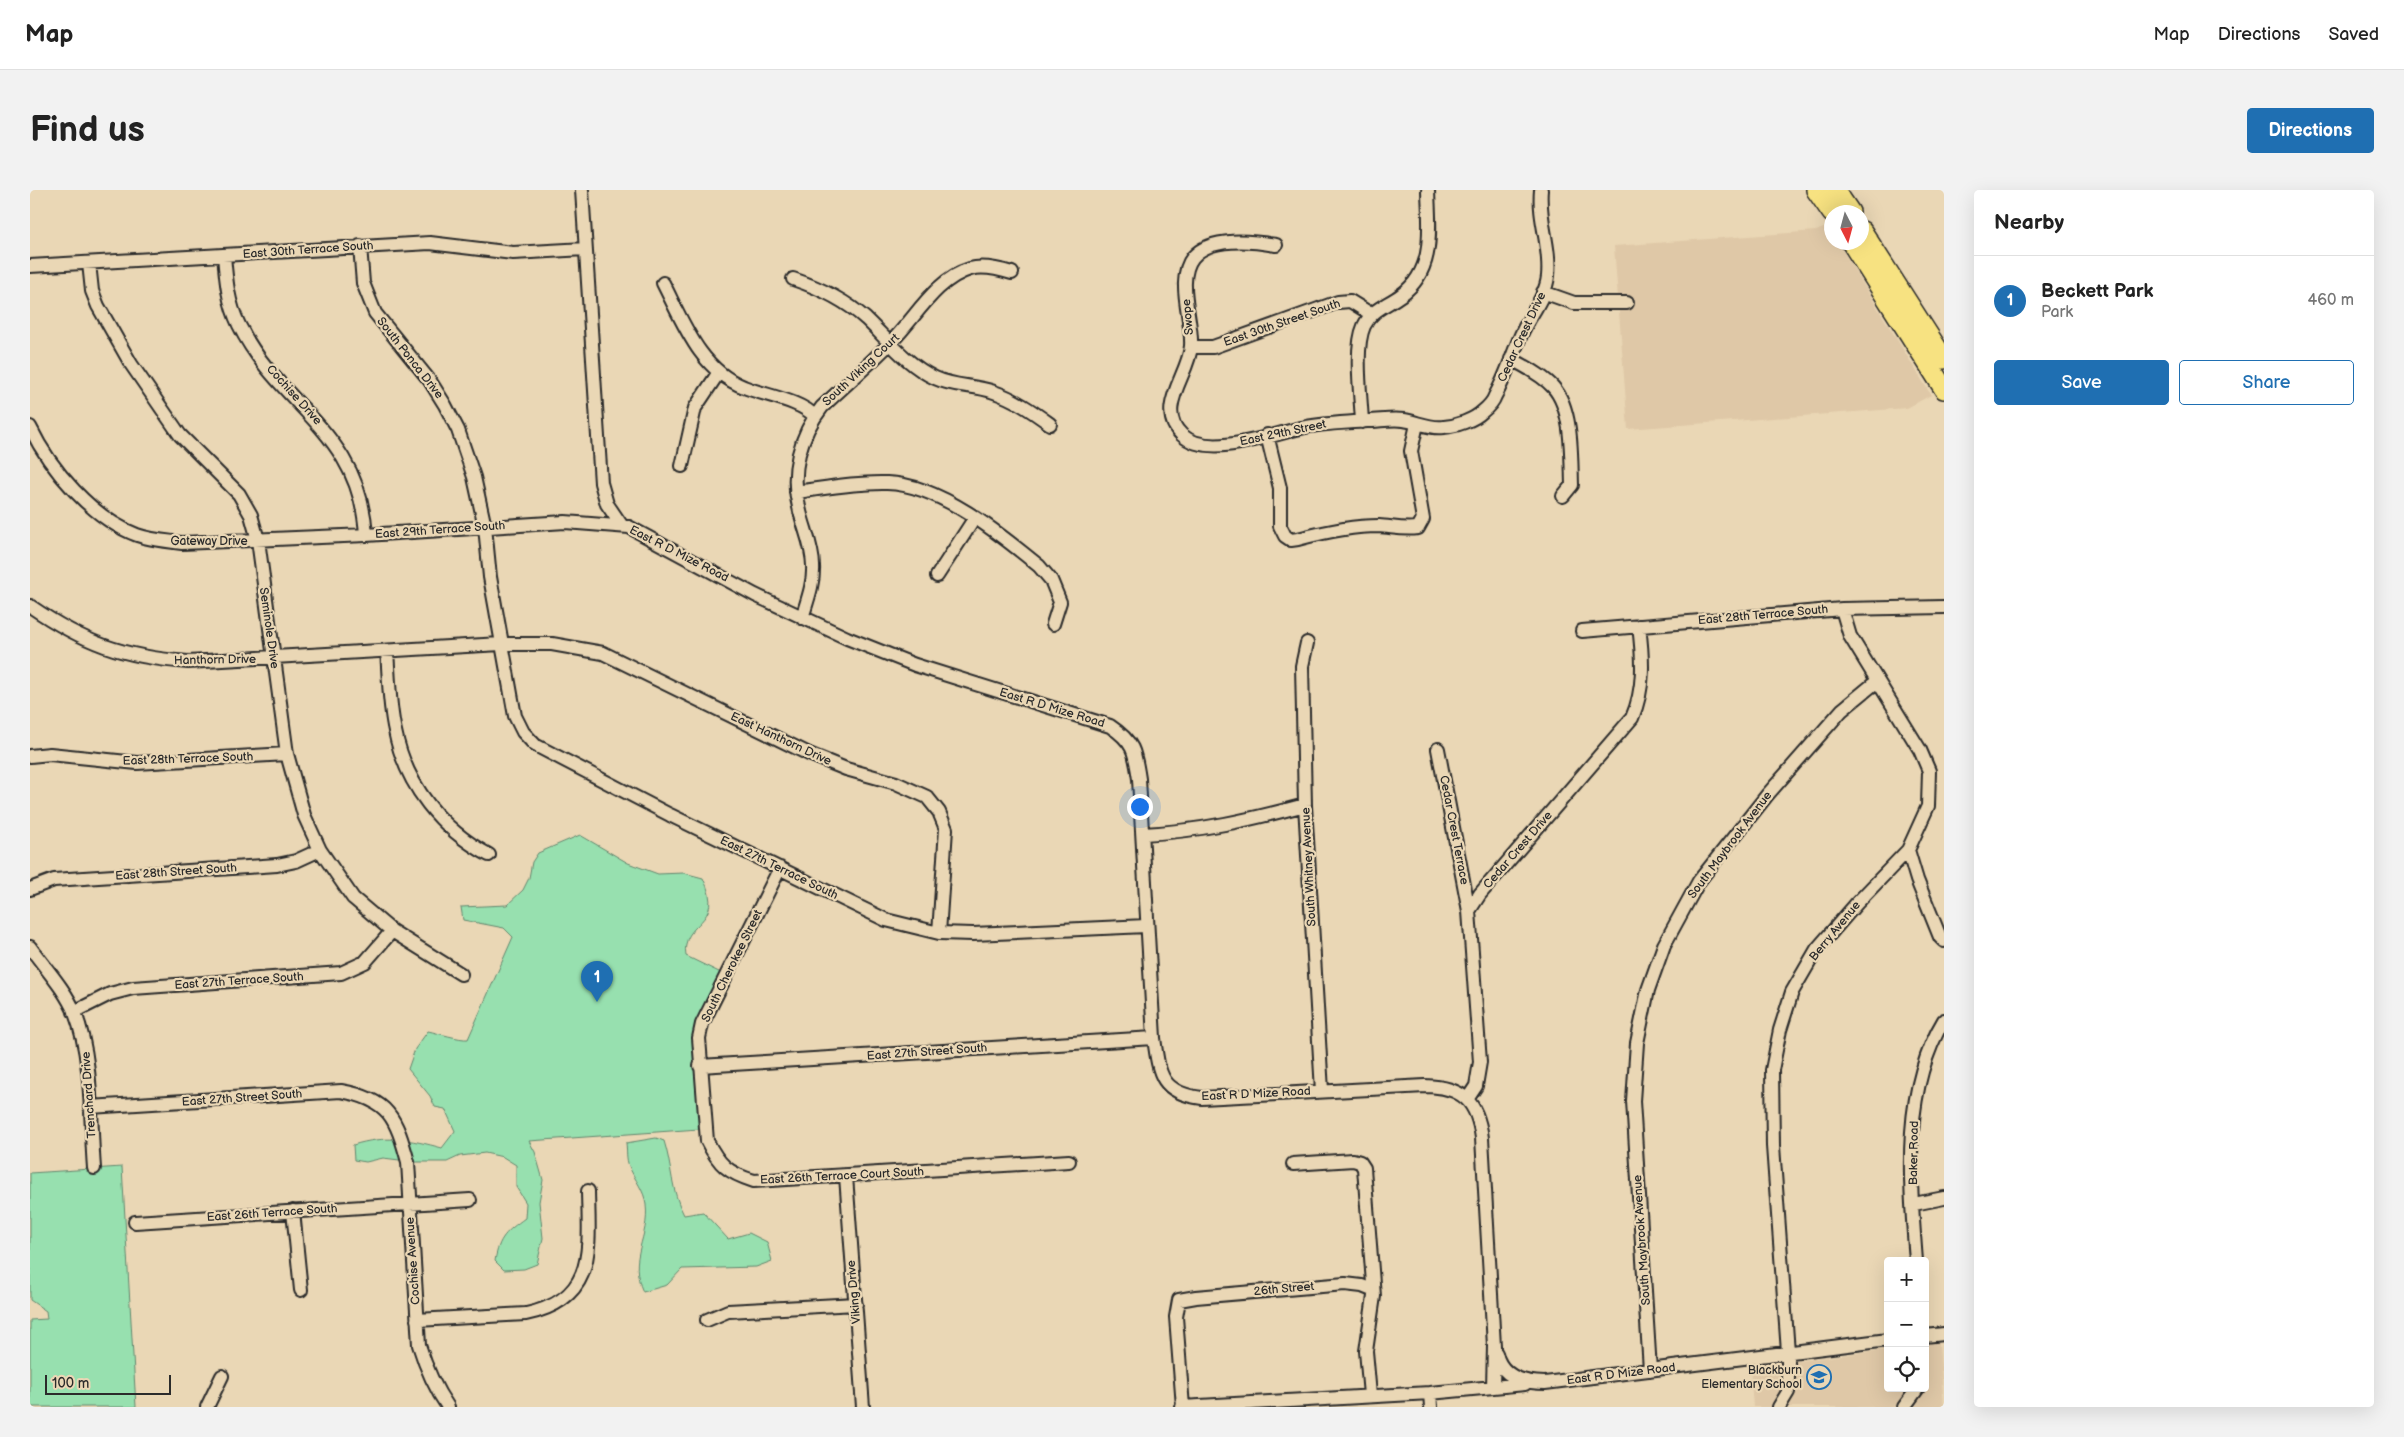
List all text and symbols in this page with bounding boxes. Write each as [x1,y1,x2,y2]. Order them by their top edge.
text: Map [25,20,73,49]
text: Map [2154,24,2190,45]
text: Directions [2218,24,2300,45]
text: Saved [2328,24,2379,45]
button: Directions [2247,108,2374,153]
text: Find us [30,109,145,152]
north arrow [1824,205,1869,250]
text: Nearby [1994,210,2064,235]
street label: East 30th Terrace South [242,238,374,262]
text: Beckett Park [2041,280,2154,303]
street label: Cedar Crest Drive [1495,290,1549,384]
text: 1 [2007,291,2013,310]
text: 460 m [2308,291,2354,310]
street label: East 30th Street South [1222,296,1343,350]
street label: Swope [1179,298,1197,336]
text: Park [2041,303,2073,322]
street label: South Ponca Drive [373,314,447,402]
street label: South Viking Court [819,330,903,409]
button: Save [1994,360,2169,405]
button: Share [2179,360,2354,405]
street label: Cochise Drive [263,362,325,428]
street label: East 29th Street [1238,416,1328,449]
street label: East 29th Terrace South [374,518,506,542]
street label: East R D Mize Road [627,522,731,586]
street label: Gateway Drive [170,534,248,549]
street label: Seminole Drive [256,586,282,670]
street label: East 28th Terrace South [1697,602,1829,628]
street label: Hanthorn Drive [174,652,256,668]
street label: East R D Mize Road [997,685,1107,731]
street label: East Hanthorn Drive [728,709,834,769]
street label: East 28th Terrace South [122,749,254,769]
street label: Cedar Crest Terrace [1436,774,1472,886]
street label: South Maybrook Avenue [1685,788,1775,902]
your location [1127,794,1153,820]
street label: South Whitney Avenue [1298,807,1320,927]
street label: Cedar Crest Drive [1480,808,1556,892]
street label: East 27th Terrace South [718,833,841,903]
street label: East 28th Street South [115,860,238,884]
street label: Berry Avenue [1806,898,1864,964]
street label: South Cherokee Street [698,907,766,1025]
pin: 1 [581,961,613,1002]
street label: East 27th Terrace South [174,969,304,993]
street label: East 27th Street South [866,1040,988,1064]
street label: Trenchard Drive [78,1051,100,1139]
street label: East R D Mize Road [1201,1084,1311,1104]
street label: East 27th Street South [181,1086,303,1110]
street label: Baker Road [1906,1121,1922,1185]
street label: East 26th Terrace Court South [760,1164,925,1188]
street label: South Maybrook Avenue [1630,1174,1654,1306]
street label: East 26th Terrace South [206,1201,338,1225]
street label: Cochise Avenue [402,1217,424,1305]
map controls [1884,1257,1929,1392]
button: + [1884,1257,1929,1302]
street label: Viking Drive [844,1259,864,1325]
street label: 26th Street [1253,1279,1315,1299]
button: − [1884,1302,1929,1347]
button: locate [1884,1347,1929,1392]
street label: East R D Mize Road [1566,1360,1676,1388]
place label: Blackburn Elementary School [1701,1363,1802,1392]
school or university icon: Blackburn Elementary School [1806,1364,1832,1390]
scale bar [45,1372,171,1395]
text: 100 m [52,1375,89,1392]

